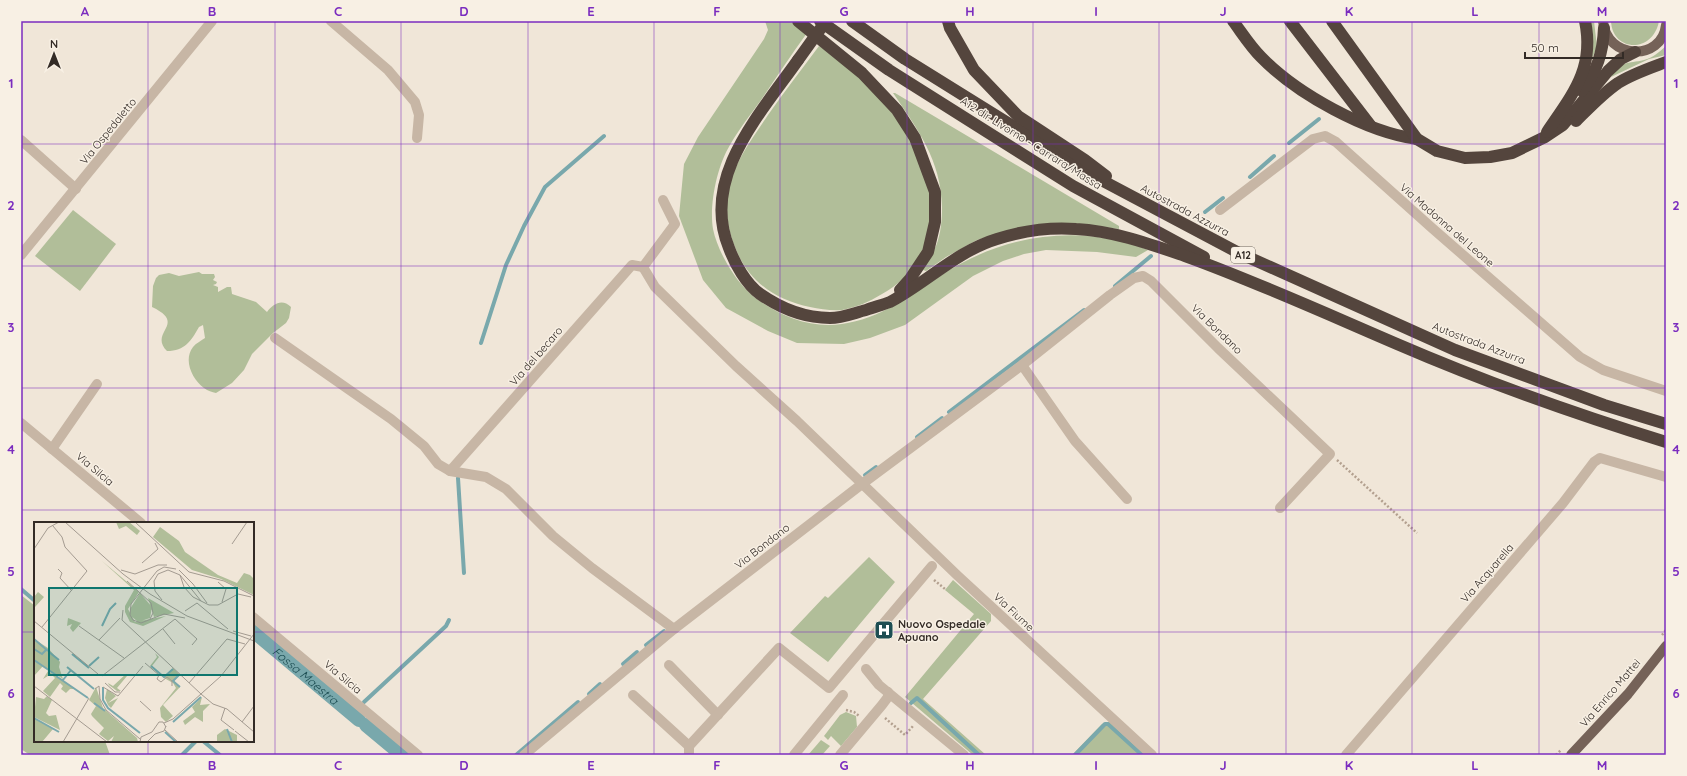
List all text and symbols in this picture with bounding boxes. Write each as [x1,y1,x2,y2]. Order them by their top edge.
text: A [81,3,90,19]
text: B [208,3,216,19]
text: C [334,3,342,19]
text: D [459,3,469,19]
text: E [587,3,595,19]
text: F [713,3,721,19]
text: G [839,3,849,19]
text: H [965,3,975,19]
text: I [1094,3,1098,19]
text: J [1219,3,1227,19]
text: K [1345,3,1354,19]
text: L [1471,3,1479,19]
text: M [1597,3,1607,19]
north arrow [34,34,74,74]
scale bar [1525,34,1623,60]
text: N [50,37,58,51]
text: 50 m [1531,40,1559,55]
text: 1 [8,75,14,91]
text: 1 [1673,75,1679,91]
street label: A12 dir. Livorno - Carrara/Massa [958,94,1104,192]
street label: Via Ospedaletto [77,95,139,167]
street label: Via Madonna del Leone [1397,180,1497,270]
street label: Autostrada Azzurra [1138,181,1232,239]
text: 2 [7,197,15,213]
text: 2 [1672,197,1680,213]
road number: A12 [1231,247,1255,263]
street label: Via Bondano [1188,301,1246,357]
text: 3 [8,319,15,335]
street label: Autostrada Azzurra [1431,319,1527,367]
text: 3 [1673,319,1680,335]
street label: Via del becaro [507,323,566,388]
text: 4 [7,441,15,457]
text: 4 [1672,441,1680,457]
street label: Via Silcia [73,449,117,489]
street label: Via Bondano [732,520,793,572]
inset map [34,522,254,742]
street label: Via Acquarella [1458,541,1516,605]
text: 5 [7,563,15,579]
text: 5 [1672,563,1680,579]
street label: Via Fiume [991,590,1037,634]
place label: Nuovo Ospedale Apuano [898,617,986,644]
hospital icon: Nuovo Ospedale Apuano [873,619,895,641]
water label: Fossa Maestra [270,643,342,708]
street label: Via Enrico Mattei [1577,656,1643,730]
street label: Via Silcia [321,657,365,697]
text: 6 [7,685,15,701]
text: 6 [1672,685,1680,701]
text: A [81,757,90,773]
text: B [208,757,216,773]
text: C [334,757,342,773]
text: D [459,757,469,773]
text: E [587,757,595,773]
text: F [713,757,721,773]
text: G [839,757,849,773]
text: H [965,757,975,773]
text: I [1094,757,1098,773]
text: J [1219,757,1227,773]
text: K [1345,757,1354,773]
text: L [1471,757,1479,773]
text: M [1597,757,1607,773]

